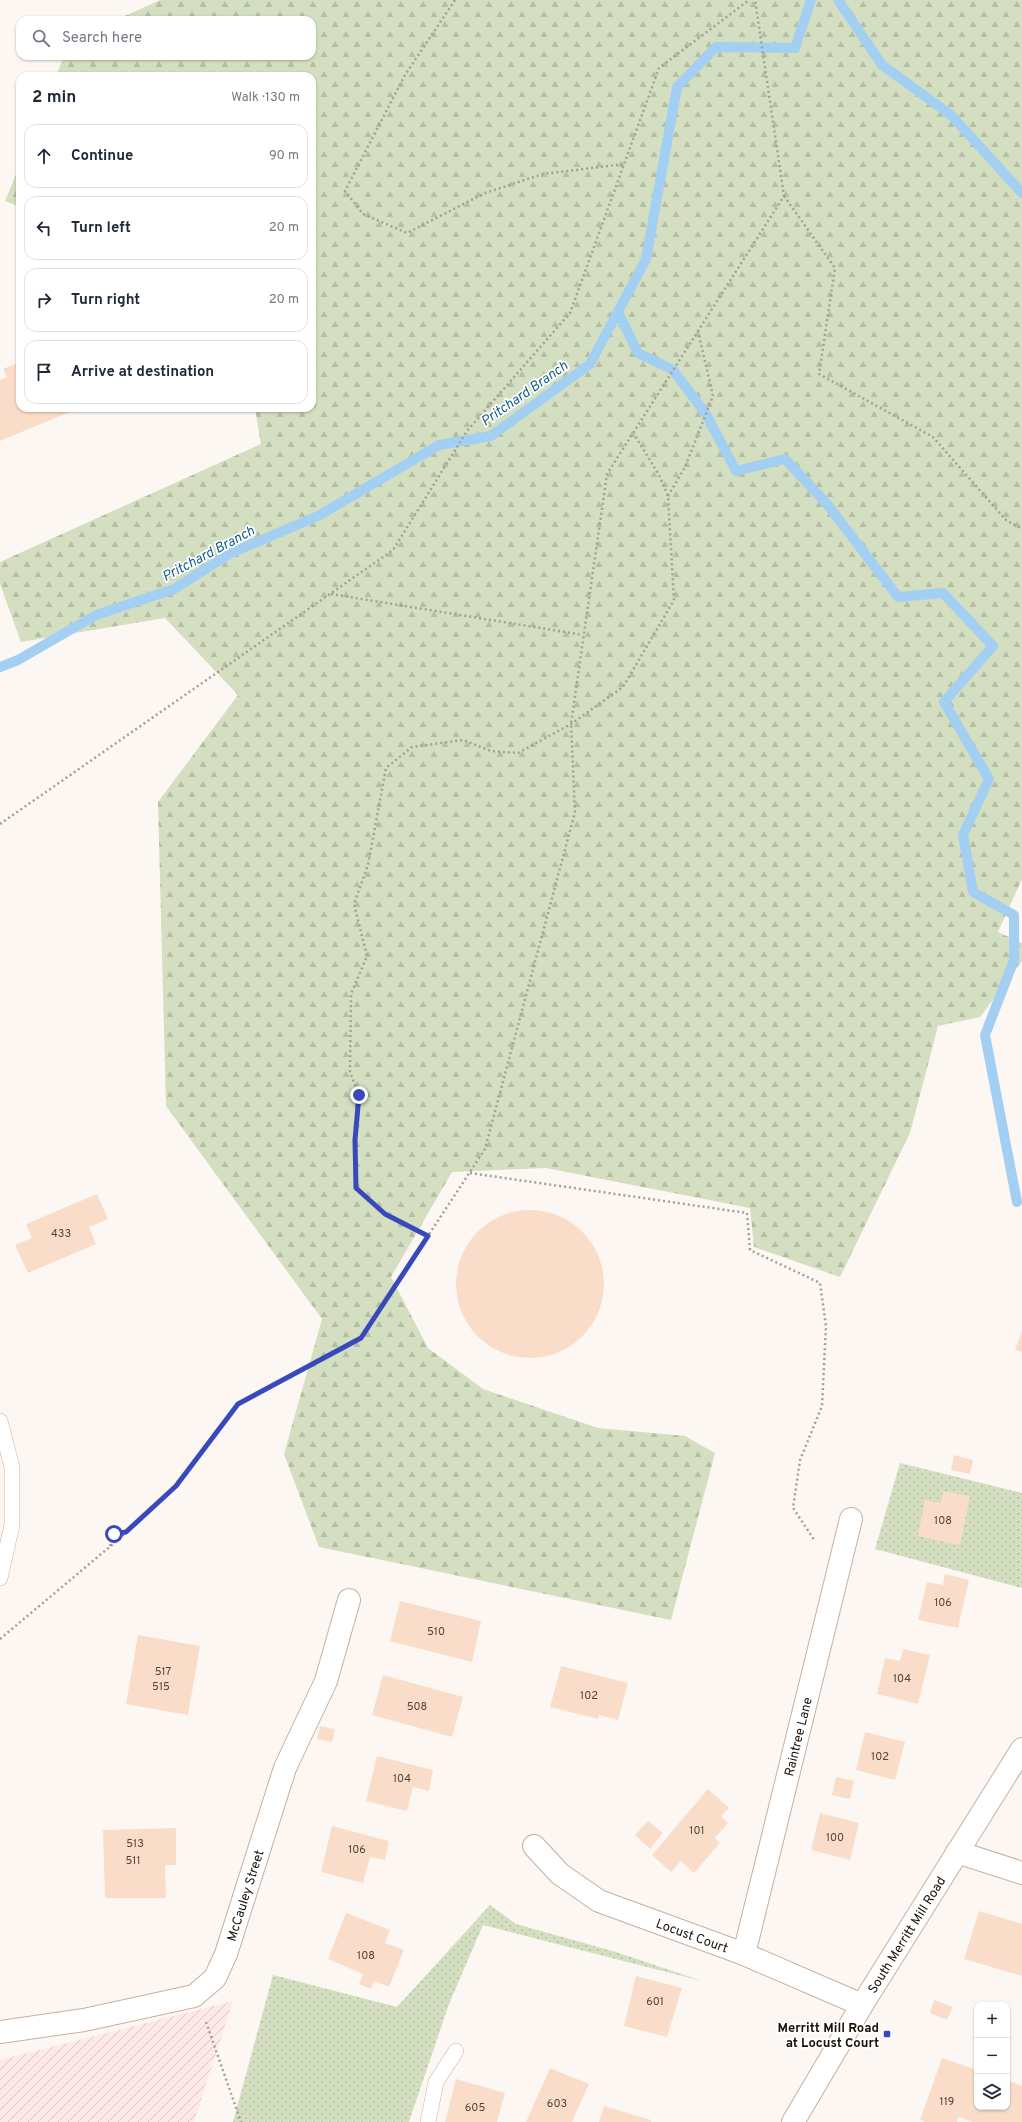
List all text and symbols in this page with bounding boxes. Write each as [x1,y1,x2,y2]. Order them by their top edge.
search box [16,16,316,60]
icon: search [30,27,52,49]
text: Search here [62,29,142,48]
text: 2 min [32,87,76,109]
text: Walk · 130 m [231,90,300,106]
icon: ahead [33,145,55,167]
text: Continue [71,147,133,166]
text: 90 m [269,148,299,164]
icon: left [33,217,55,239]
text: Turn left [71,219,131,238]
text: 20 m [269,220,299,236]
icon: right [33,289,55,311]
text: Turn right [71,291,140,310]
text: 20 m [269,292,299,308]
water label: Pritchard Branch [478,358,572,431]
icon: arrive [33,361,55,383]
text: Arrive at destination [71,363,214,382]
water label: Pritchard Branch [160,523,258,586]
route end [350,1086,368,1104]
house number: 433 [51,1227,71,1241]
house number: 108 [934,1514,952,1528]
route start [105,1525,123,1543]
house number: 106 [934,1596,952,1610]
house number: 510 [427,1625,445,1639]
house number: 517 [155,1665,172,1679]
house number: 104 [893,1672,911,1686]
house number: 515 [152,1680,170,1694]
house number: 102 [580,1689,598,1703]
street label: Raintree Lane [782,1696,817,1778]
house number: 508 [407,1700,427,1714]
house number: 102 [871,1750,889,1764]
house number: 104 [393,1772,411,1786]
house number: 101 [689,1824,705,1838]
house number: 100 [826,1831,844,1845]
house number: 513 [126,1837,144,1851]
house number: 106 [348,1843,366,1857]
street label: McCauley Street [224,1848,269,1944]
house number: 511 [125,1854,141,1868]
street label: South Merritt Mill Road [865,1874,950,1997]
street label: Locust Court [653,1916,730,1958]
house number: 108 [357,1949,375,1963]
house number: 601 [646,1995,664,2009]
map controls [974,2002,1010,2110]
button: + [974,2002,1010,2038]
place label: Merritt Mill Road at Locust Court [778,2021,879,2052]
marker: Merritt Mill Road at Locust Court [882,2029,892,2039]
button: − [974,2038,1010,2074]
button: layers [974,2074,1010,2110]
house number: 119 [940,2095,954,2109]
house number: 603 [547,2097,567,2111]
house number: 605 [465,2101,485,2115]

